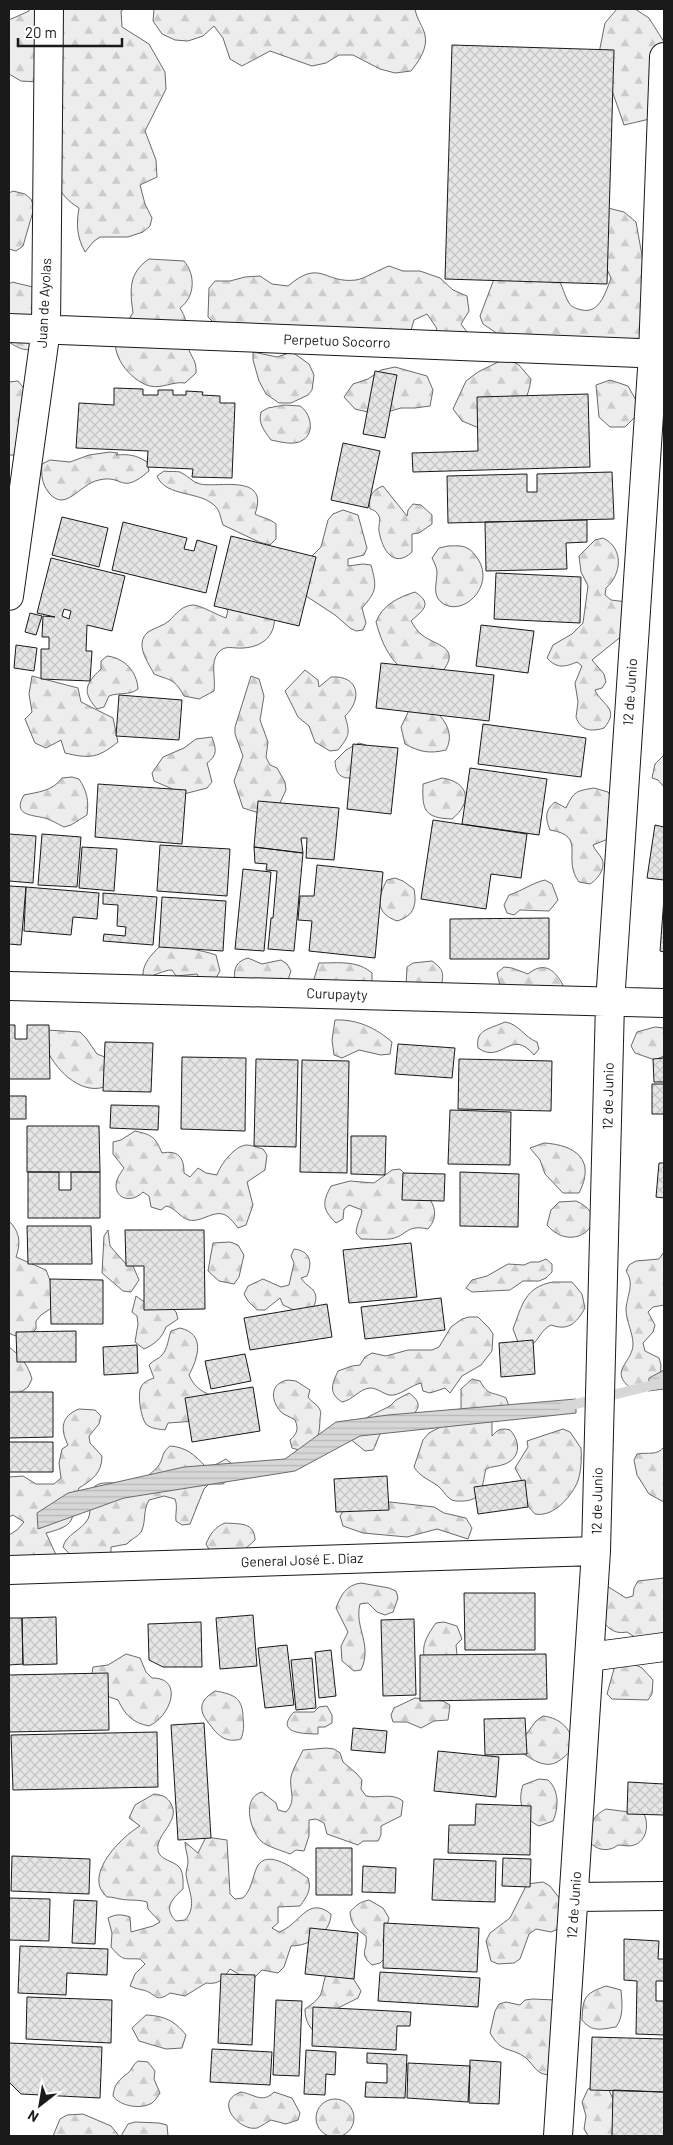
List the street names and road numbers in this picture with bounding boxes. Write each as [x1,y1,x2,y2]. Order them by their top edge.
street label: Juan de Ayolas [33,257,54,348]
street label: Perpetuo Socorro [283,330,391,351]
street label: 12 de Junio [619,658,640,726]
street label: Curupayty [306,984,369,1003]
street label: 12 de Junio [598,1062,617,1130]
street label: 12 de Junio [587,1467,606,1535]
street label: General José E. Diaz [240,1549,364,1570]
street label: 12 de Junio [563,1871,584,1939]

